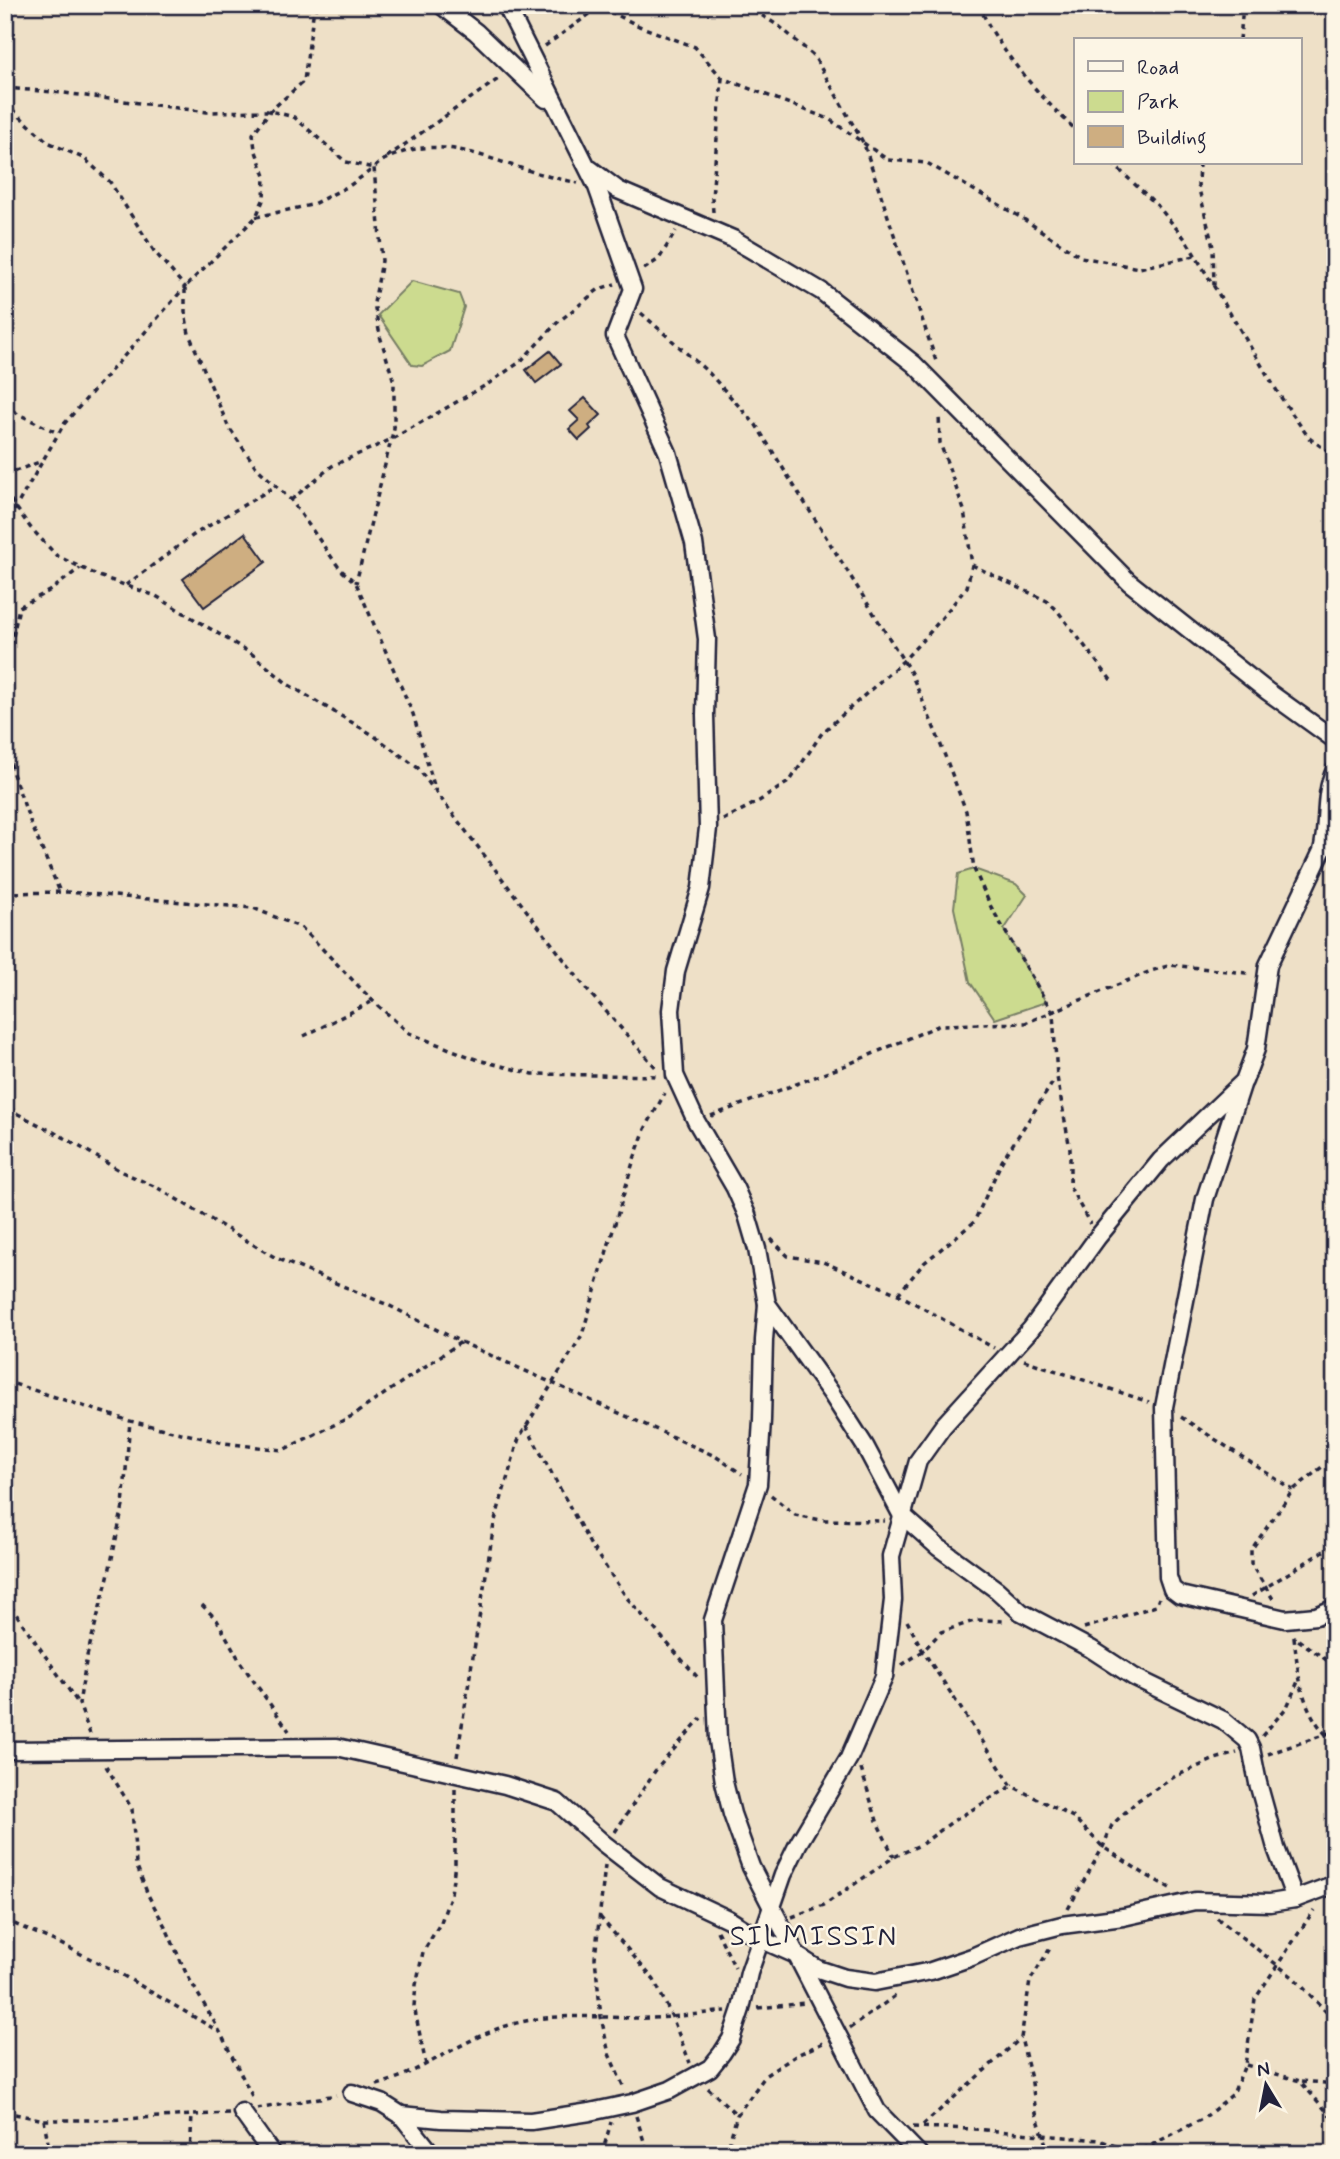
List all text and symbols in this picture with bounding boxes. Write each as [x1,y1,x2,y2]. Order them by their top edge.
legend [1074,38,1302,164]
text: Road [1137,54,1179,82]
text: Park [1137,88,1179,116]
text: Building [1137,124,1207,154]
district label: SILMISSIN [730,1919,898,1956]
north arrow [1232,2050,1302,2120]
text: N [1255,2056,1272,2083]

